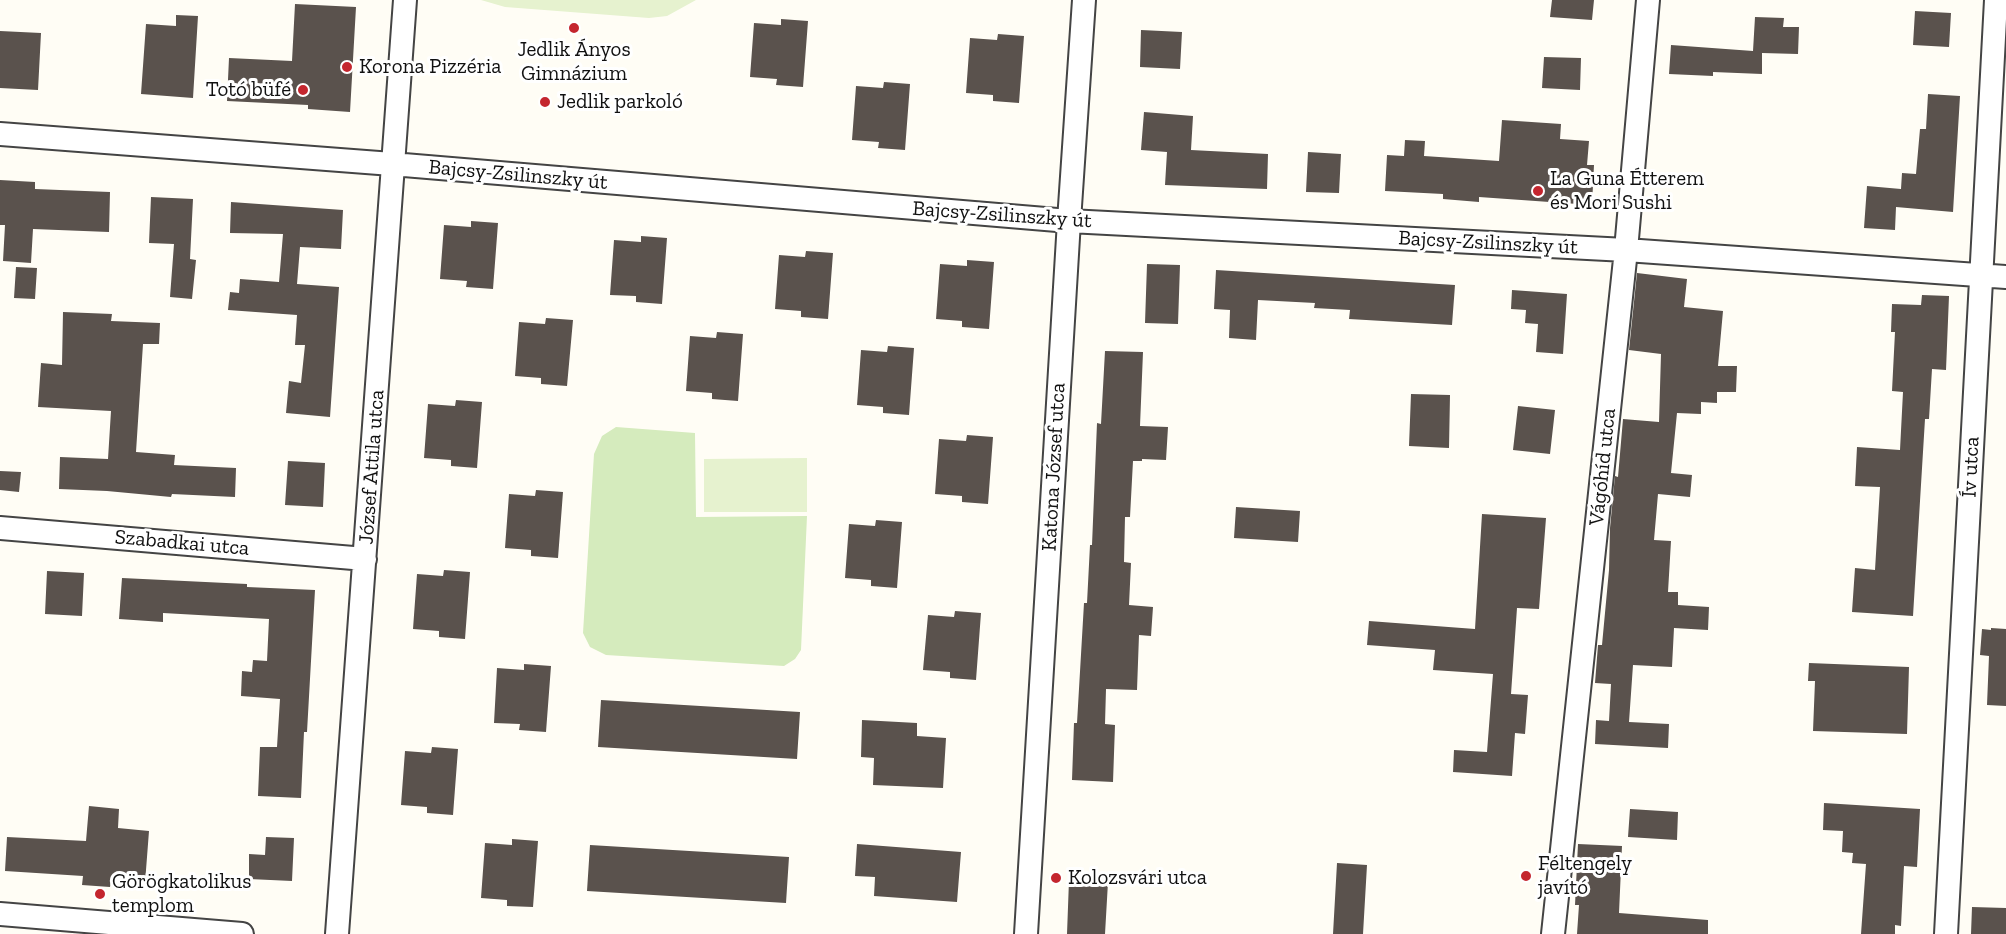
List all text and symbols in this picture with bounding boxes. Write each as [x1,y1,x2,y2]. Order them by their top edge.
marker: Jedlik Ányos Gimnázium [567,21,581,35]
place label: Jedlik Ányos Gimnázium [517,37,631,87]
place label: Korona Pizzéria [359,54,502,80]
marker: Korona Pizzéria [340,60,354,74]
place label: Totó büfé [206,77,291,103]
marker: Totó büfé [296,83,310,97]
place label: Jedlik parkoló [557,89,683,115]
marker: Jedlik parkoló [538,95,552,109]
street label: Bajcsy-Zsilinszky út [427,155,609,195]
place label: La Guna Étterem és Mori Sushi [1550,166,1704,216]
marker: La Guna Étterem és Mori Sushi [1531,184,1545,198]
street label: Bajcsy-Zsilinszky út [911,196,1093,234]
street label: Bajcsy-Zsilinszky út [1398,226,1578,260]
street label: Katona József utca [1037,382,1071,552]
street label: József Attila utca [354,389,390,545]
street label: Vágóhíd utca [1584,407,1622,527]
street label: Ív utca [1957,436,1985,498]
street label: Szabadkai utca [114,525,250,561]
place label: Féltengely javító [1538,851,1632,901]
place label: Kolozsvári utca [1068,865,1207,891]
place label: Görögkatolikus templom [112,869,251,919]
marker: Féltengely javító [1519,869,1533,883]
marker: Kolozsvári utca [1049,871,1063,885]
marker: Görögkatolikus templom [93,887,107,901]

